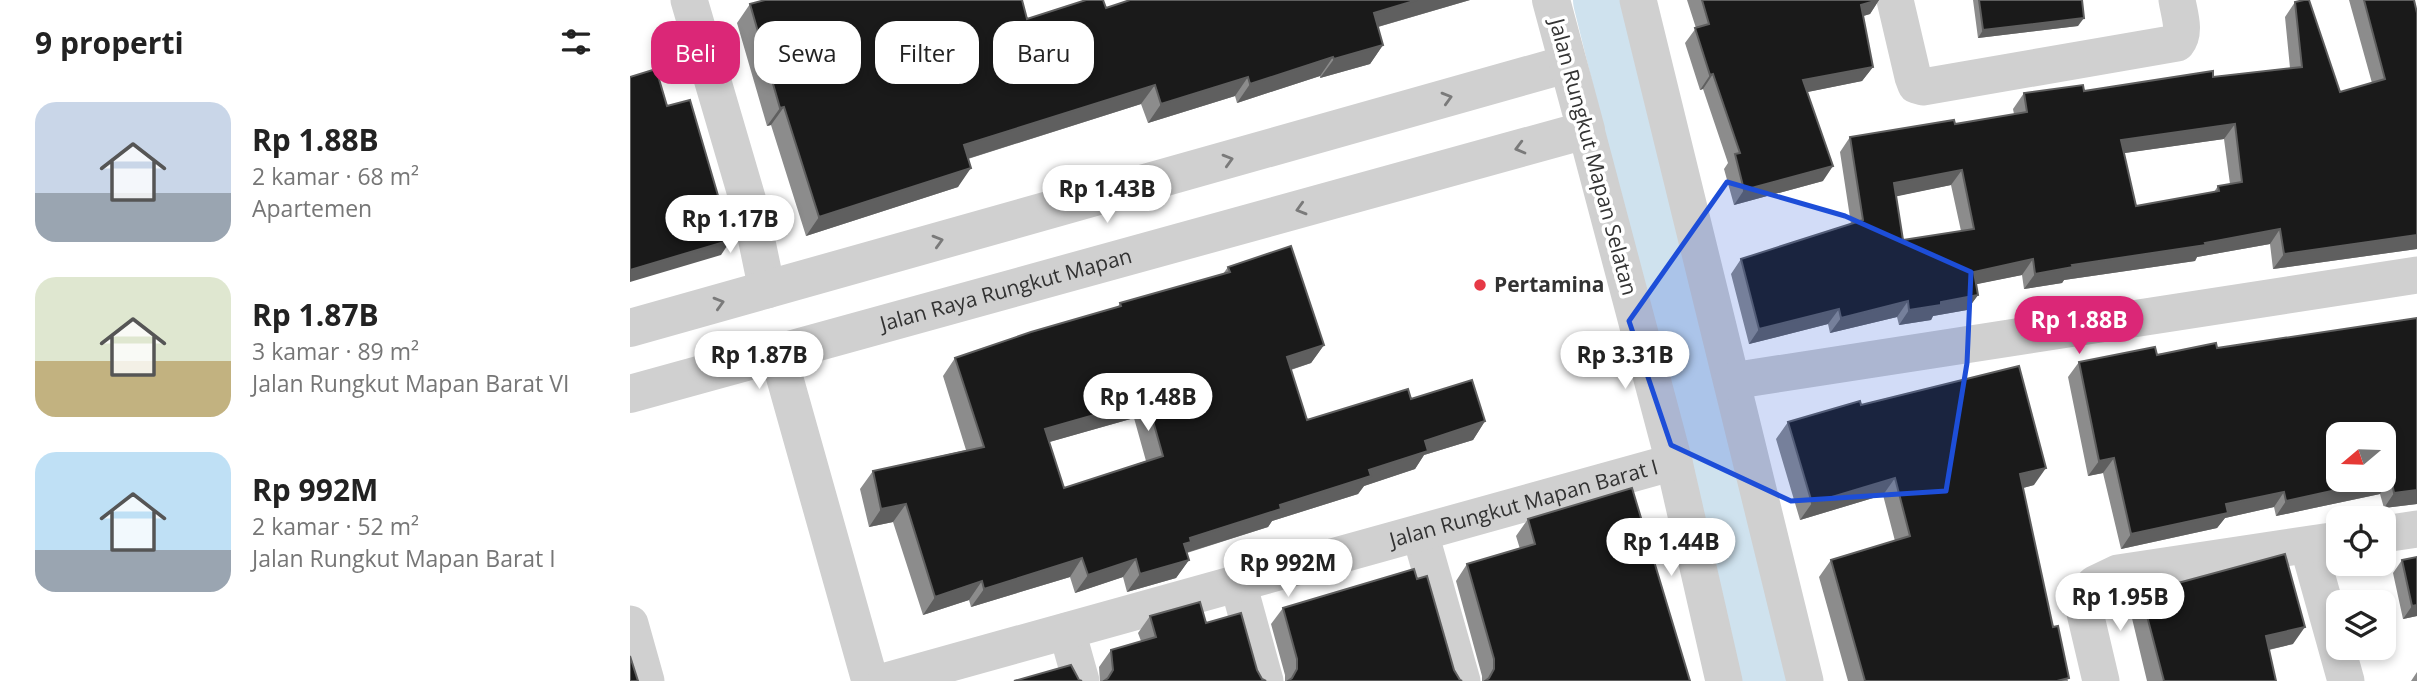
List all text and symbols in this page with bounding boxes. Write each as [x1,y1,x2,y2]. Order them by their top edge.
street label: Jalan Rungkut Mapan Selatan [1543,13,1644,298]
chip: Beli [651,21,740,84]
chip: Sewa [754,21,861,84]
chip: Filter [875,21,979,84]
chip: Baru [993,21,1094,84]
text: 9 properti [35,22,184,63]
icon: filters [557,23,595,61]
one-way arrow [1441,92,1453,106]
text: Rp 1.88B [252,119,379,160]
icon: home [91,130,175,214]
one-way arrow [1515,140,1527,154]
one-way arrow [1222,153,1234,168]
text: 2 kamar · 68 m² [252,160,419,192]
pin: Rp 1.43B [1035,166,1179,225]
text: Rp 1.43B [1058,172,1156,204]
text: Apartemen [252,192,372,224]
pin: Rp 1.17B [658,196,802,255]
one-way arrow [1295,200,1307,215]
text: Rp 1.17B [681,202,779,234]
one-way arrow [932,235,944,250]
street label: Jalan Raya Rungkut Mapan [875,241,1135,338]
place label: Pertamina [1494,270,1604,298]
marker: Pertamina [1472,277,1488,293]
text: Rp 1.87B [252,294,379,335]
pin: Rp 1.88B [2007,296,2151,356]
one-way arrow [713,297,725,311]
text: Rp 1.88B [2030,303,2128,335]
icon: home [91,305,175,389]
pin: Rp 1.87B [687,332,831,391]
pin: Rp 3.31B [1553,332,1697,391]
text: 3 kamar · 89 m² [252,335,419,367]
text: Rp 1.87B [710,338,808,370]
text: Rp 3.31B [1576,338,1674,370]
text: Jalan Rungkut Mapan Barat VI [252,367,569,399]
pin: Rp 1.48B [1076,374,1220,433]
text: Rp 1.48B [1099,380,1197,412]
north arrow [2326,422,2396,492]
map controls [2326,422,2396,660]
street label: Jalan Rungkut Mapan Barat I [1384,452,1661,554]
text: Rp 992M [252,469,378,510]
icon: home [91,480,175,564]
button: locate [2326,506,2396,576]
text: 2 kamar · 52 m² [252,510,419,542]
pin: Rp 1.44B [1599,518,1743,578]
text: Rp 1.44B [1622,525,1720,557]
pin: Rp 992M [1223,540,1353,599]
text: Jalan Rungkut Mapan Barat I [252,542,556,574]
text: Rp 992M [1240,546,1336,578]
pin: Rp 1.95B [2048,574,2192,633]
text: Rp 1.95B [2071,580,2169,612]
button: layers [2326,590,2396,660]

